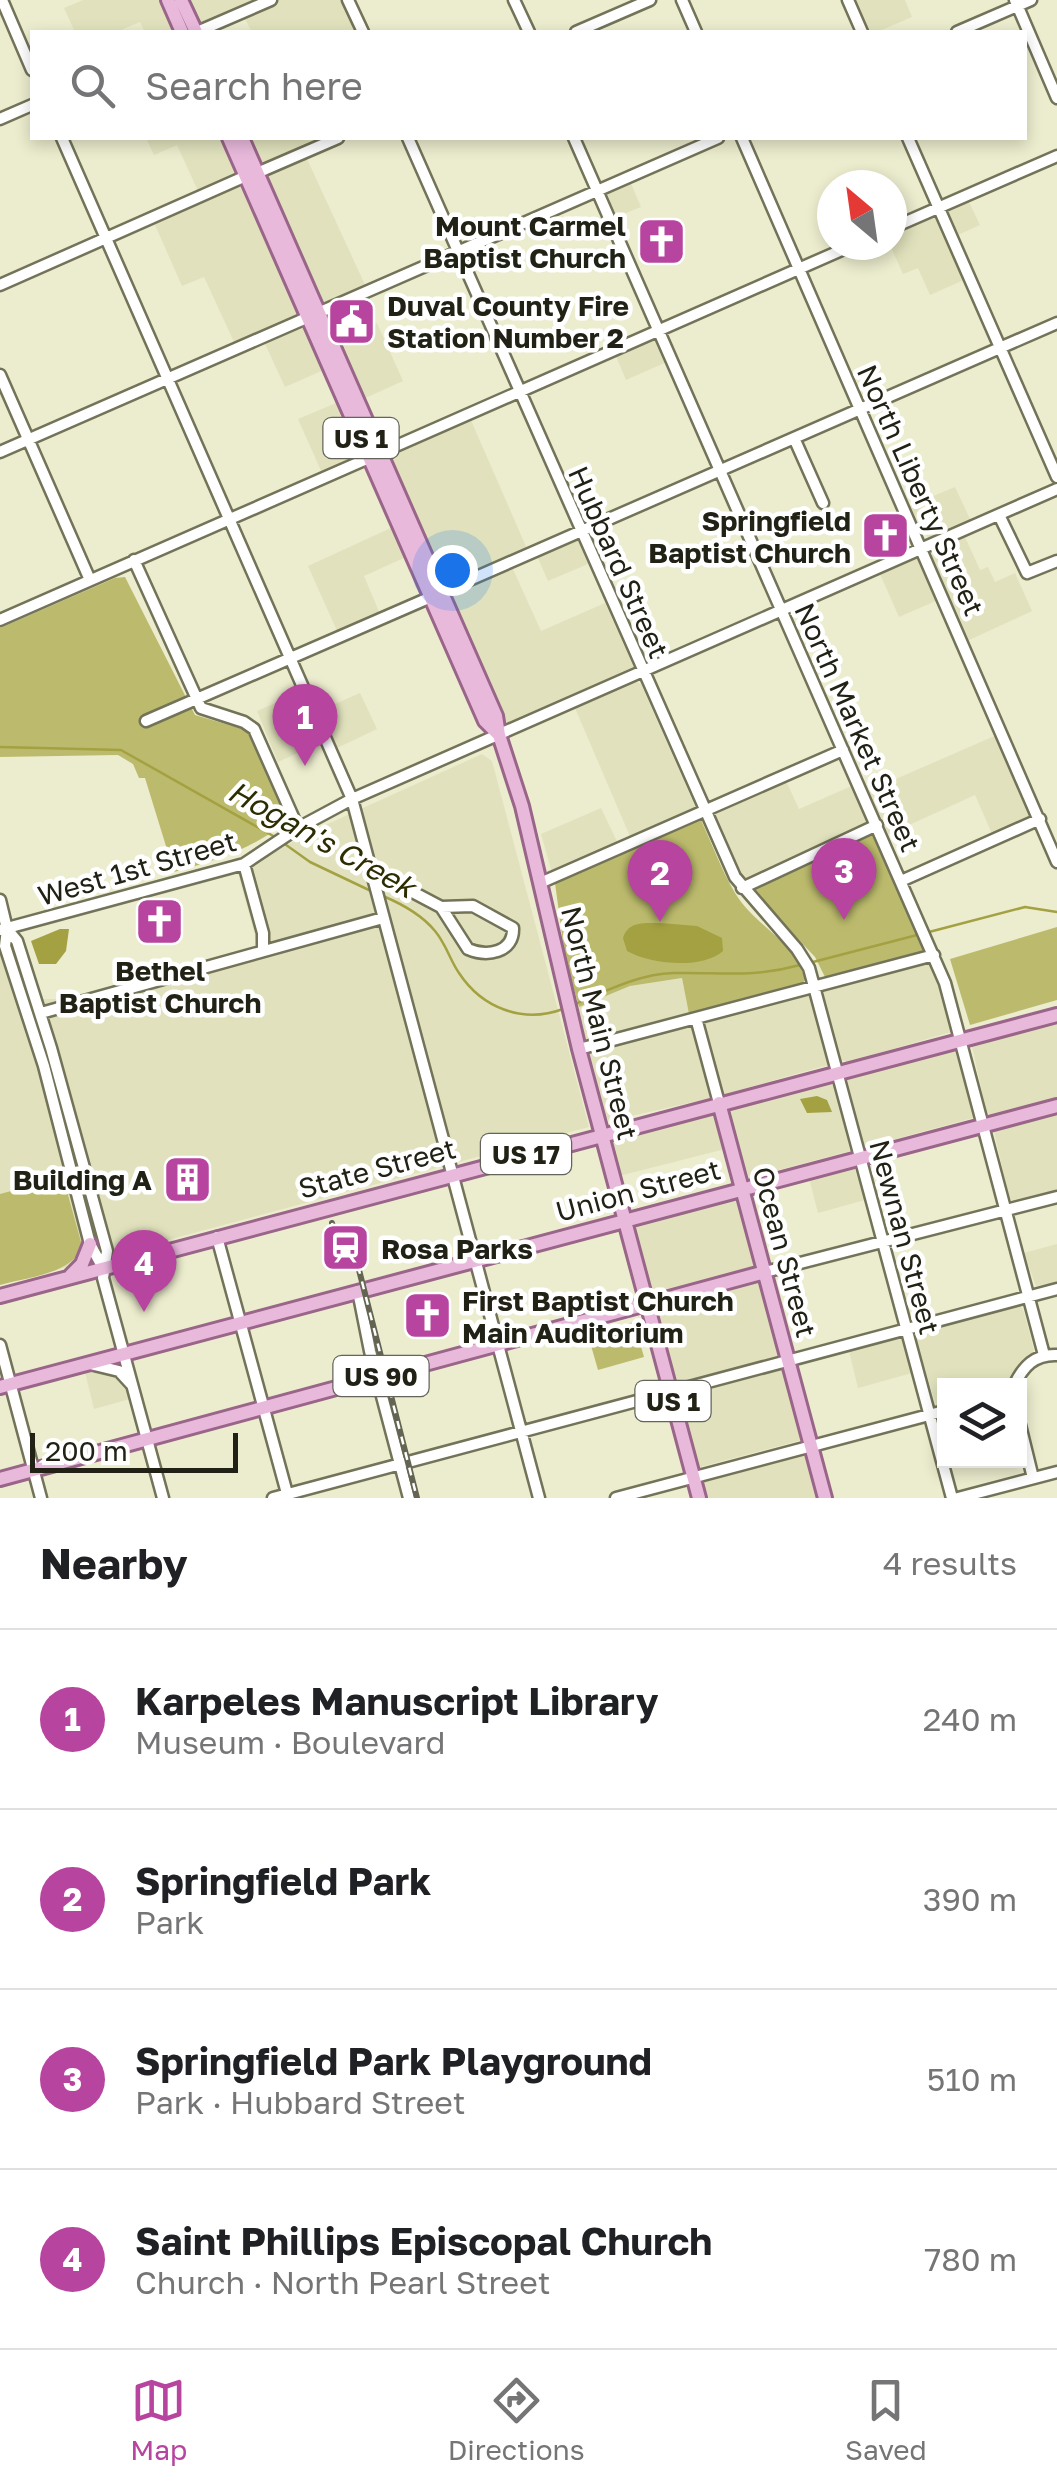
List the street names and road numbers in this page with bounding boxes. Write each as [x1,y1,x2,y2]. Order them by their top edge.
street label: North Liberty Street [851,360,991,620]
road number: US 1 [324,418,398,458]
street label: Hubbard Street [562,461,676,663]
street label: North Market Street [788,598,928,856]
street label: West 1st Street [34,824,240,912]
street label: North Main Street [555,903,645,1143]
street label: State Street [295,1131,459,1205]
road number: US 17 [481,1134,571,1174]
street label: Newnan Street [863,1136,947,1338]
street label: Union Street [552,1152,724,1228]
street label: Ocean Street [746,1163,824,1341]
road number: US 90 [334,1356,428,1396]
road number: US 1 [636,1381,710,1421]

